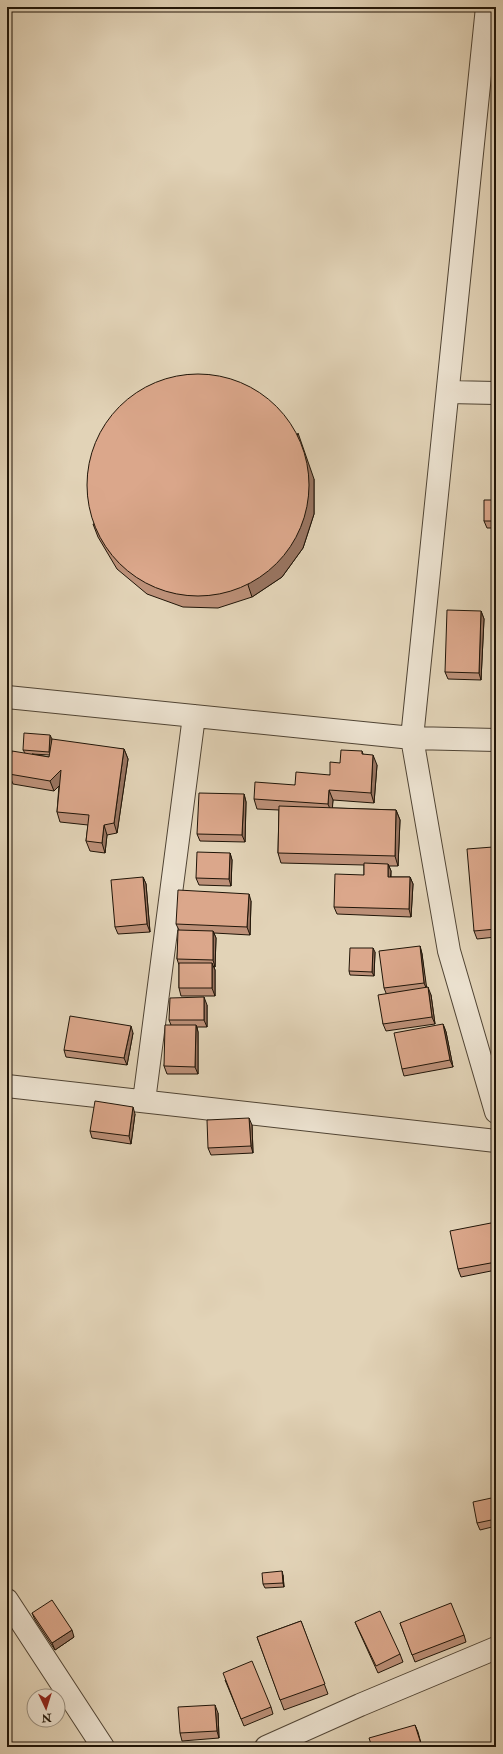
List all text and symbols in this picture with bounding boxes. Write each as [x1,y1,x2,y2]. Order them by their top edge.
north arrow [26,1688,66,1728]
text: N [40,1711,53,1724]

